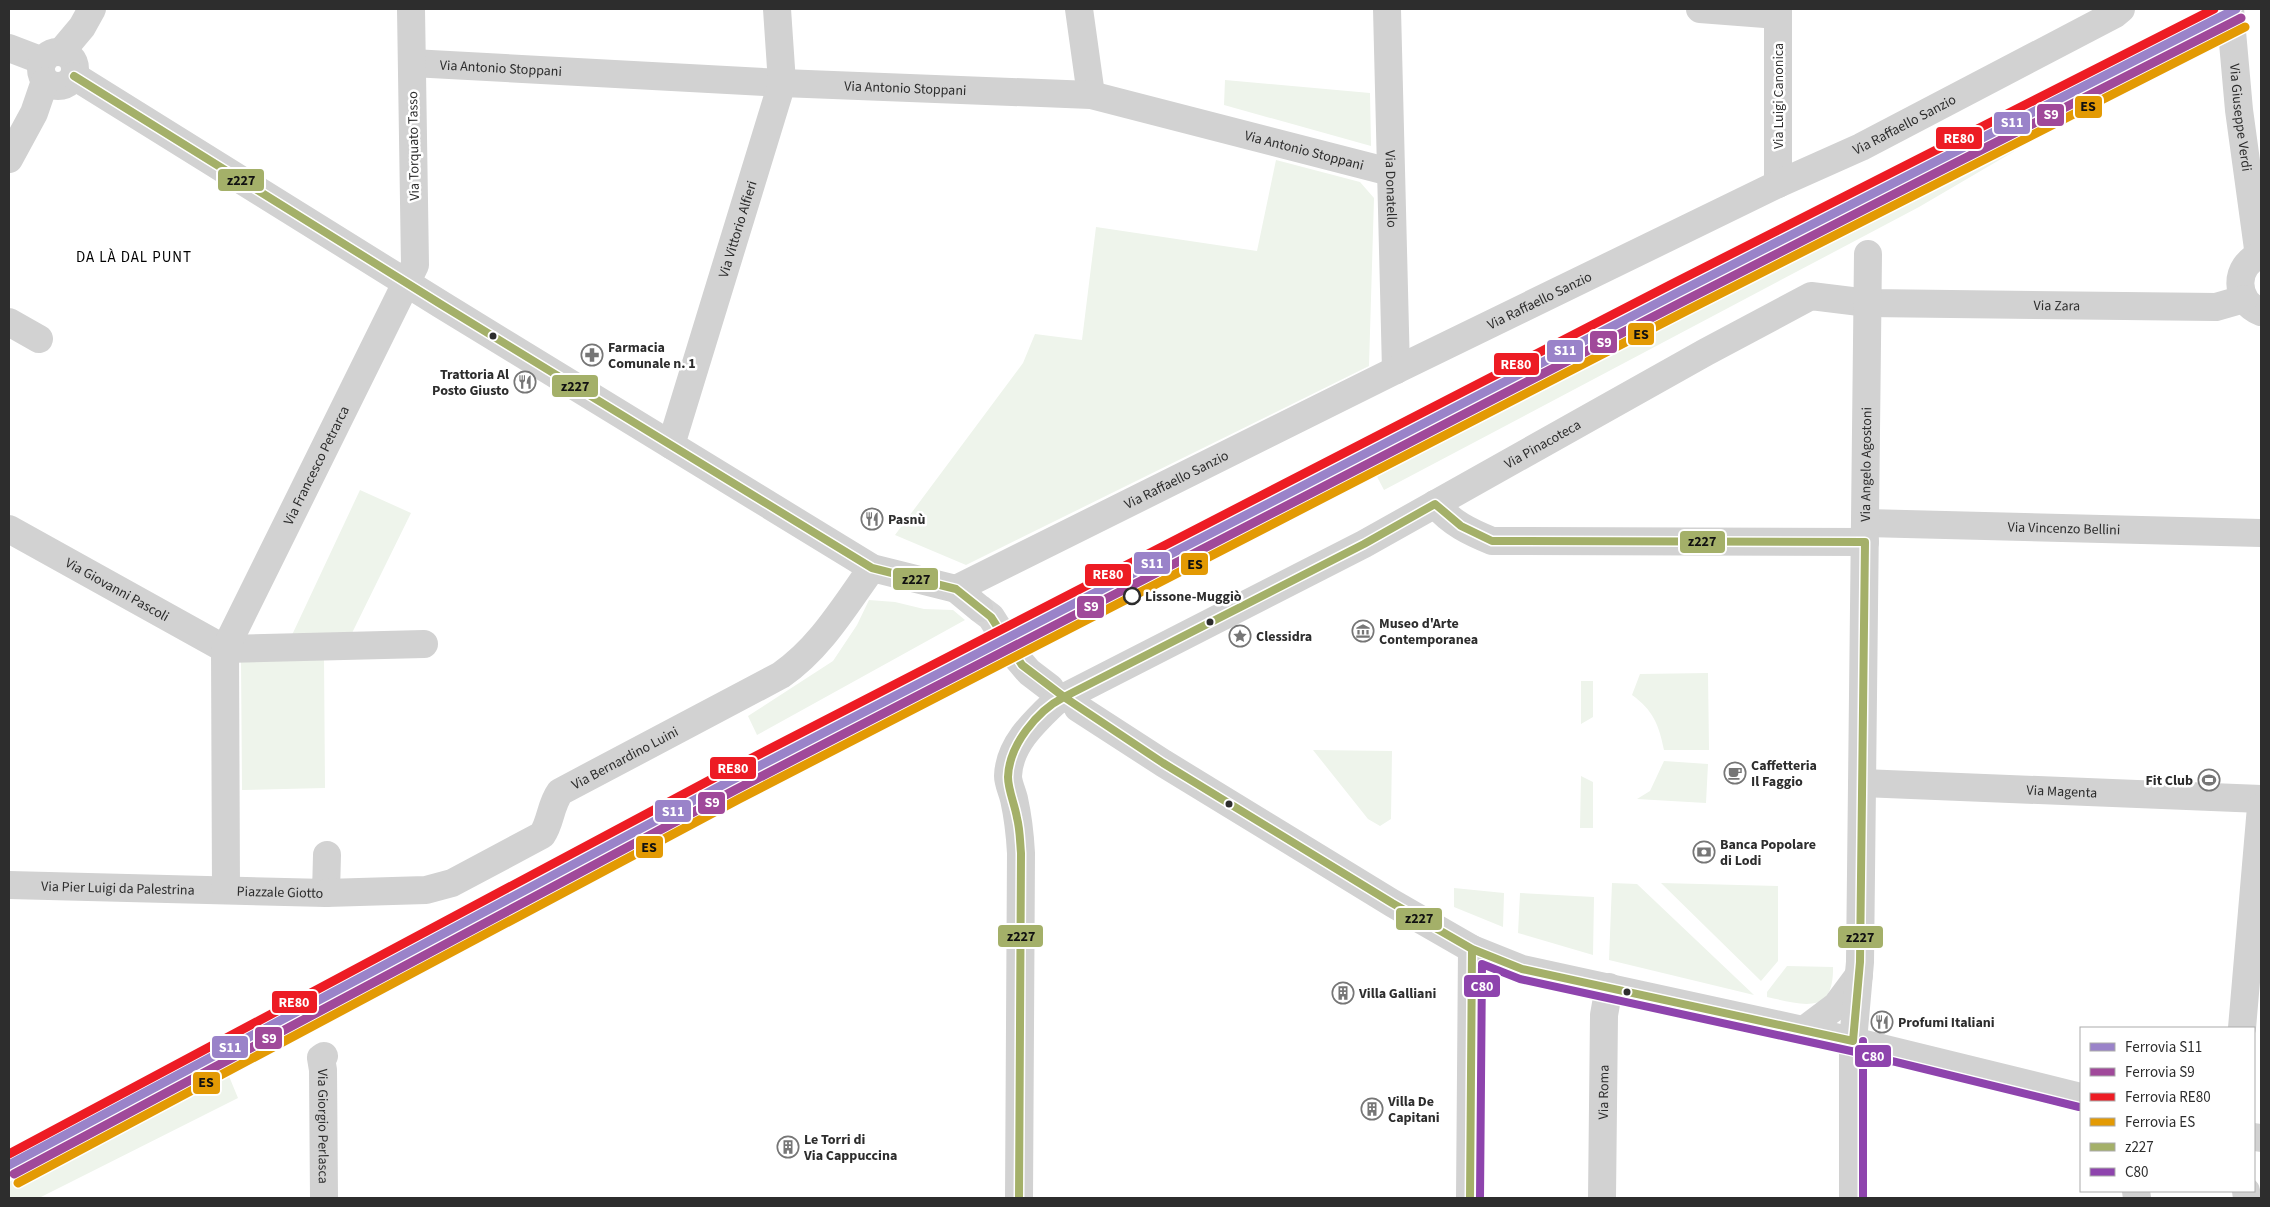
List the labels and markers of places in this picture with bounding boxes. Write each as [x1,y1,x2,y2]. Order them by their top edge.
unlabelled marker [488,331,498,341]
place label: Farmacia Comunale n. 1 [608,338,696,374]
pharmacy icon: Farmacia Comunale n. 1 [580,343,604,367]
place label: Trattoria Al Posto Giusto [432,365,509,401]
restaurant icon: Trattoria Al Posto Giusto [513,370,537,394]
restaurant icon: Pasnù [860,507,884,531]
place label: Pasnù [888,510,925,530]
marker: Lissone-Muggiò [1123,587,1141,605]
place label: Lissone-Muggiò [1145,587,1242,607]
place label: Museo d'Arte Contemporanea [1379,614,1478,650]
unlabelled marker [1205,617,1215,627]
museum icon: Museo d'Arte Contemporanea [1351,619,1375,643]
place icon: Clessidra [1228,624,1252,648]
place label: Clessidra [1256,627,1312,647]
place label: Caffetteria Il Faggio [1751,756,1817,792]
cafe icon: Caffetteria Il Faggio [1723,761,1747,785]
sports icon: Fit Club [2197,768,2221,792]
place label: Fit Club [2146,771,2193,791]
unlabelled marker [1224,799,1234,809]
place label: Banca Popolare di Lodi [1720,835,1816,871]
bank icon: Banca Popolare di Lodi [1692,840,1716,864]
building icon: Villa Galliani [1331,981,1355,1005]
place label: Villa Galliani [1358,984,1436,1004]
unlabelled marker [1622,987,1632,997]
restaurant icon: Profumi Italiani [1870,1010,1894,1034]
place label: Profumi Italiani [1898,1013,1995,1033]
place label: Villa De Capitani [1387,1092,1440,1128]
building icon: Villa De Capitani [1360,1097,1384,1121]
place label: Le Torri di Via Cappuccina [803,1130,897,1166]
building icon: Le Torri di Via Cappuccina [776,1135,800,1159]

